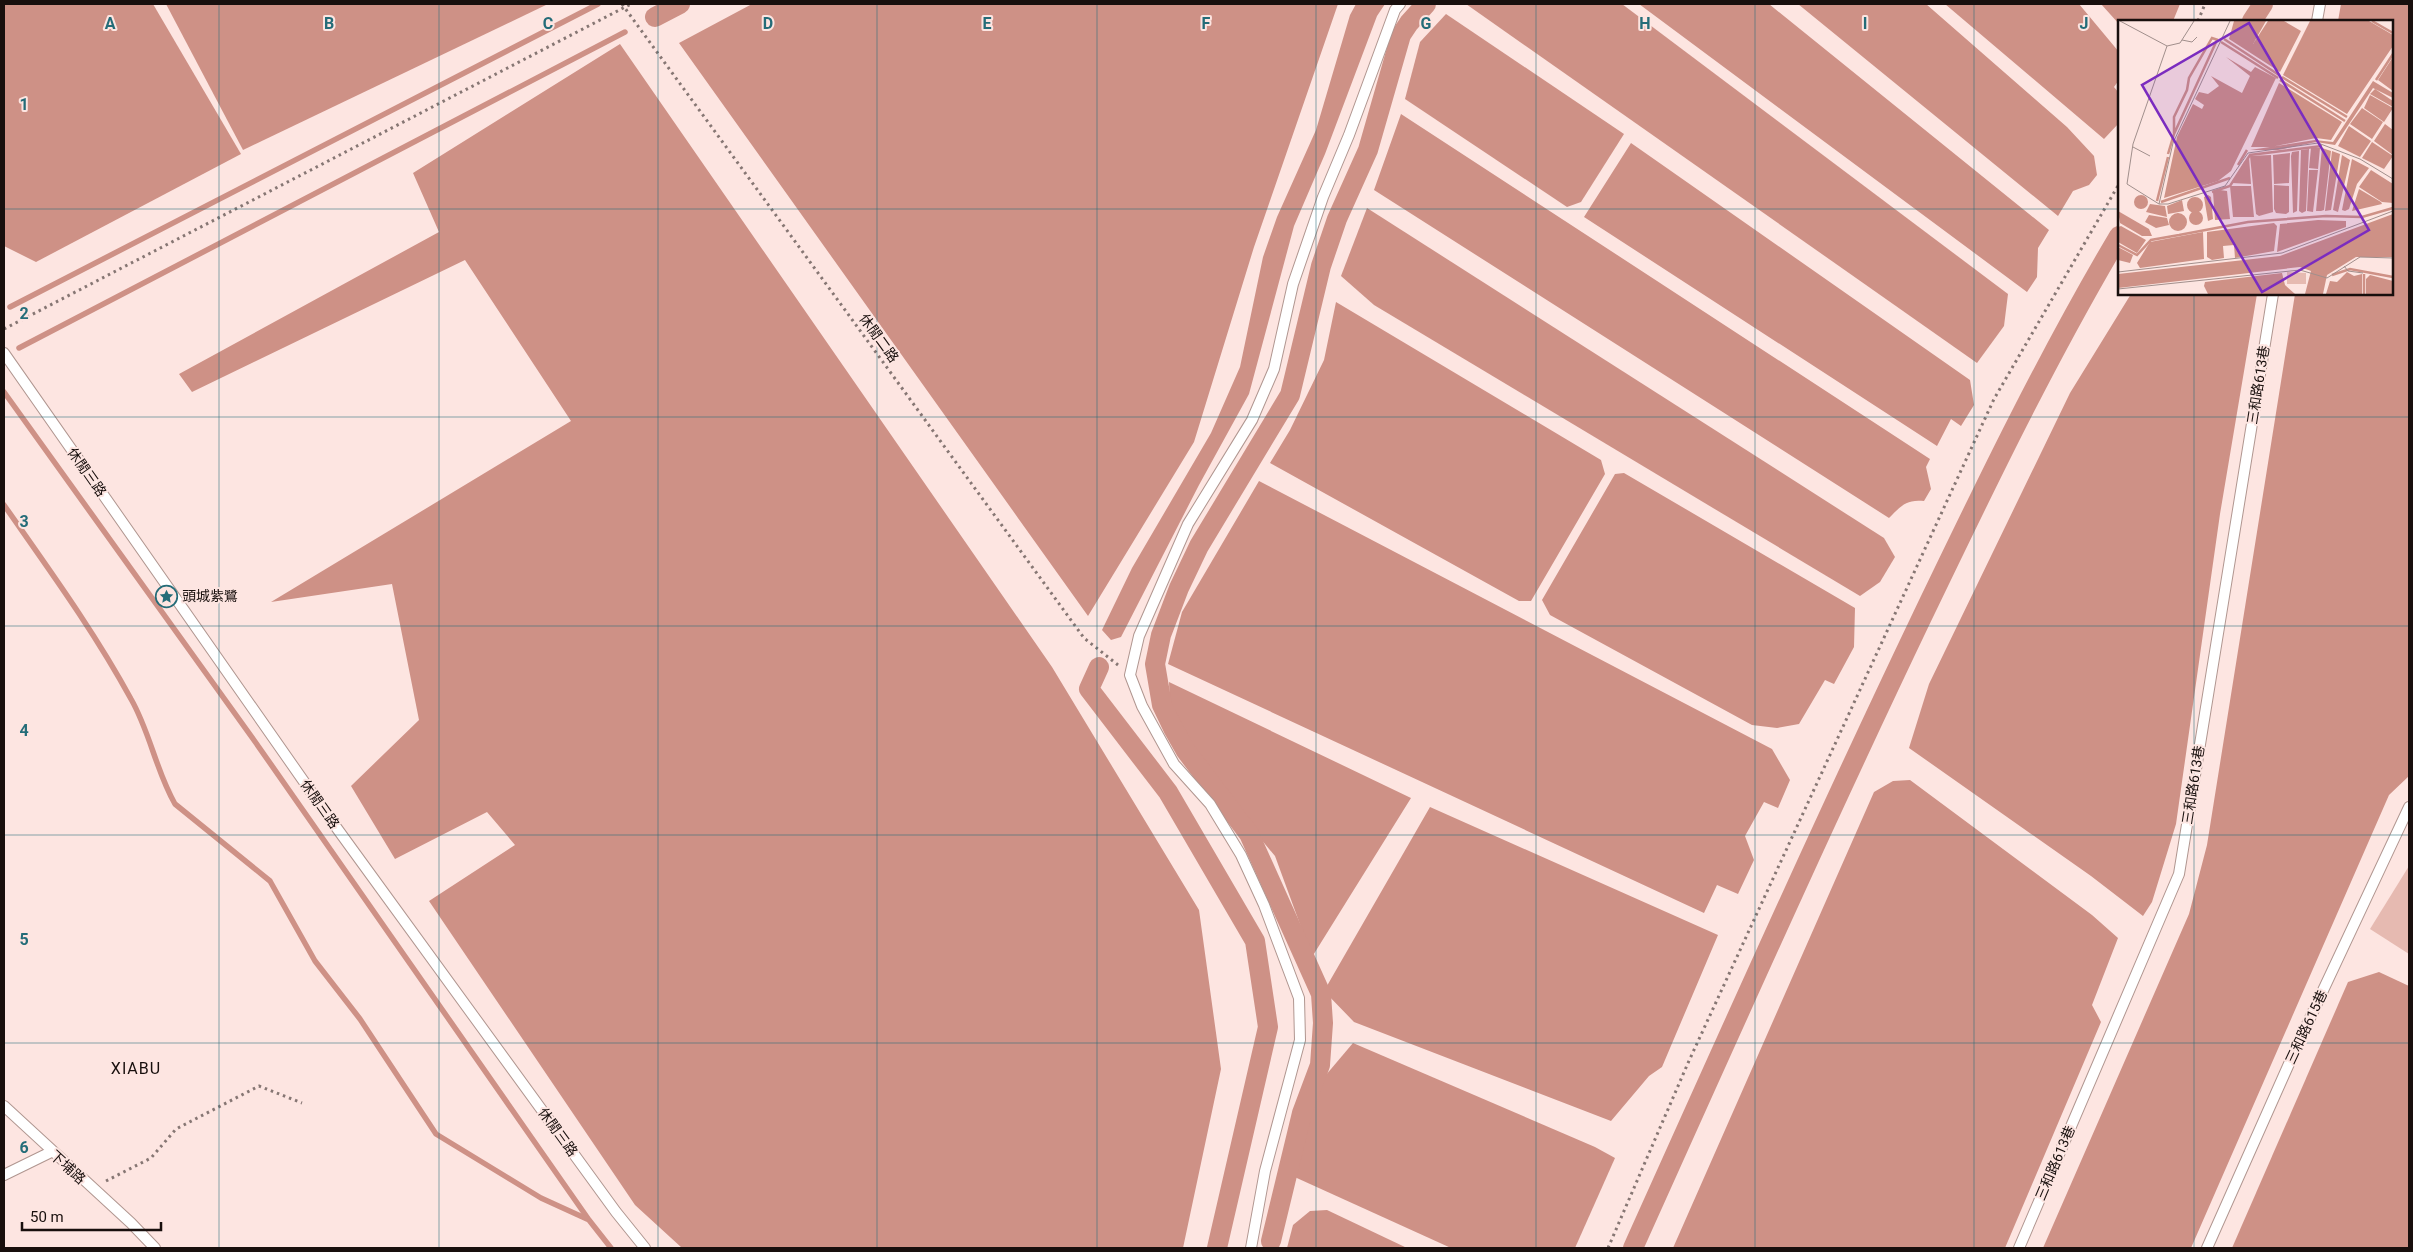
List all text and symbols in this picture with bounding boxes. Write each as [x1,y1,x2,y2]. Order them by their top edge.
text: A [105,14,116,33]
text: B [324,14,334,33]
text: C [543,14,553,33]
text: D [763,14,773,33]
text: E [983,14,992,33]
text: F [1202,14,1211,33]
text: G [1421,14,1432,33]
text: H [1639,14,1651,33]
text: I [1863,14,1867,33]
text: J [2080,14,2088,33]
inset map [2118,20,2393,295]
text: 1 [19,95,29,114]
text: 2 [19,304,29,323]
street label: 休閒二路 [856,311,902,365]
street label: 三和路613巷 [2244,344,2272,426]
street label: 休閒三路 [64,444,110,500]
text: 3 [19,512,29,531]
place icon: 頭城紫鷺 [154,584,178,608]
place label: 頭城紫鷺 [182,588,238,604]
text: 4 [19,721,29,740]
street label: 三和路613巷 [2179,744,2207,826]
street label: 休閒三路 [297,776,343,832]
text: 5 [19,930,29,949]
street label: 三和路615巷 [2282,988,2330,1066]
district label: XIABU [111,1059,161,1078]
street label: 休閒三路 [535,1105,581,1159]
street label: 三和路613巷 [2032,1123,2078,1203]
text: 6 [19,1138,29,1157]
street label: 下埔路 [47,1147,89,1187]
scale bar [22,1200,161,1232]
text: 50 m [30,1208,64,1226]

